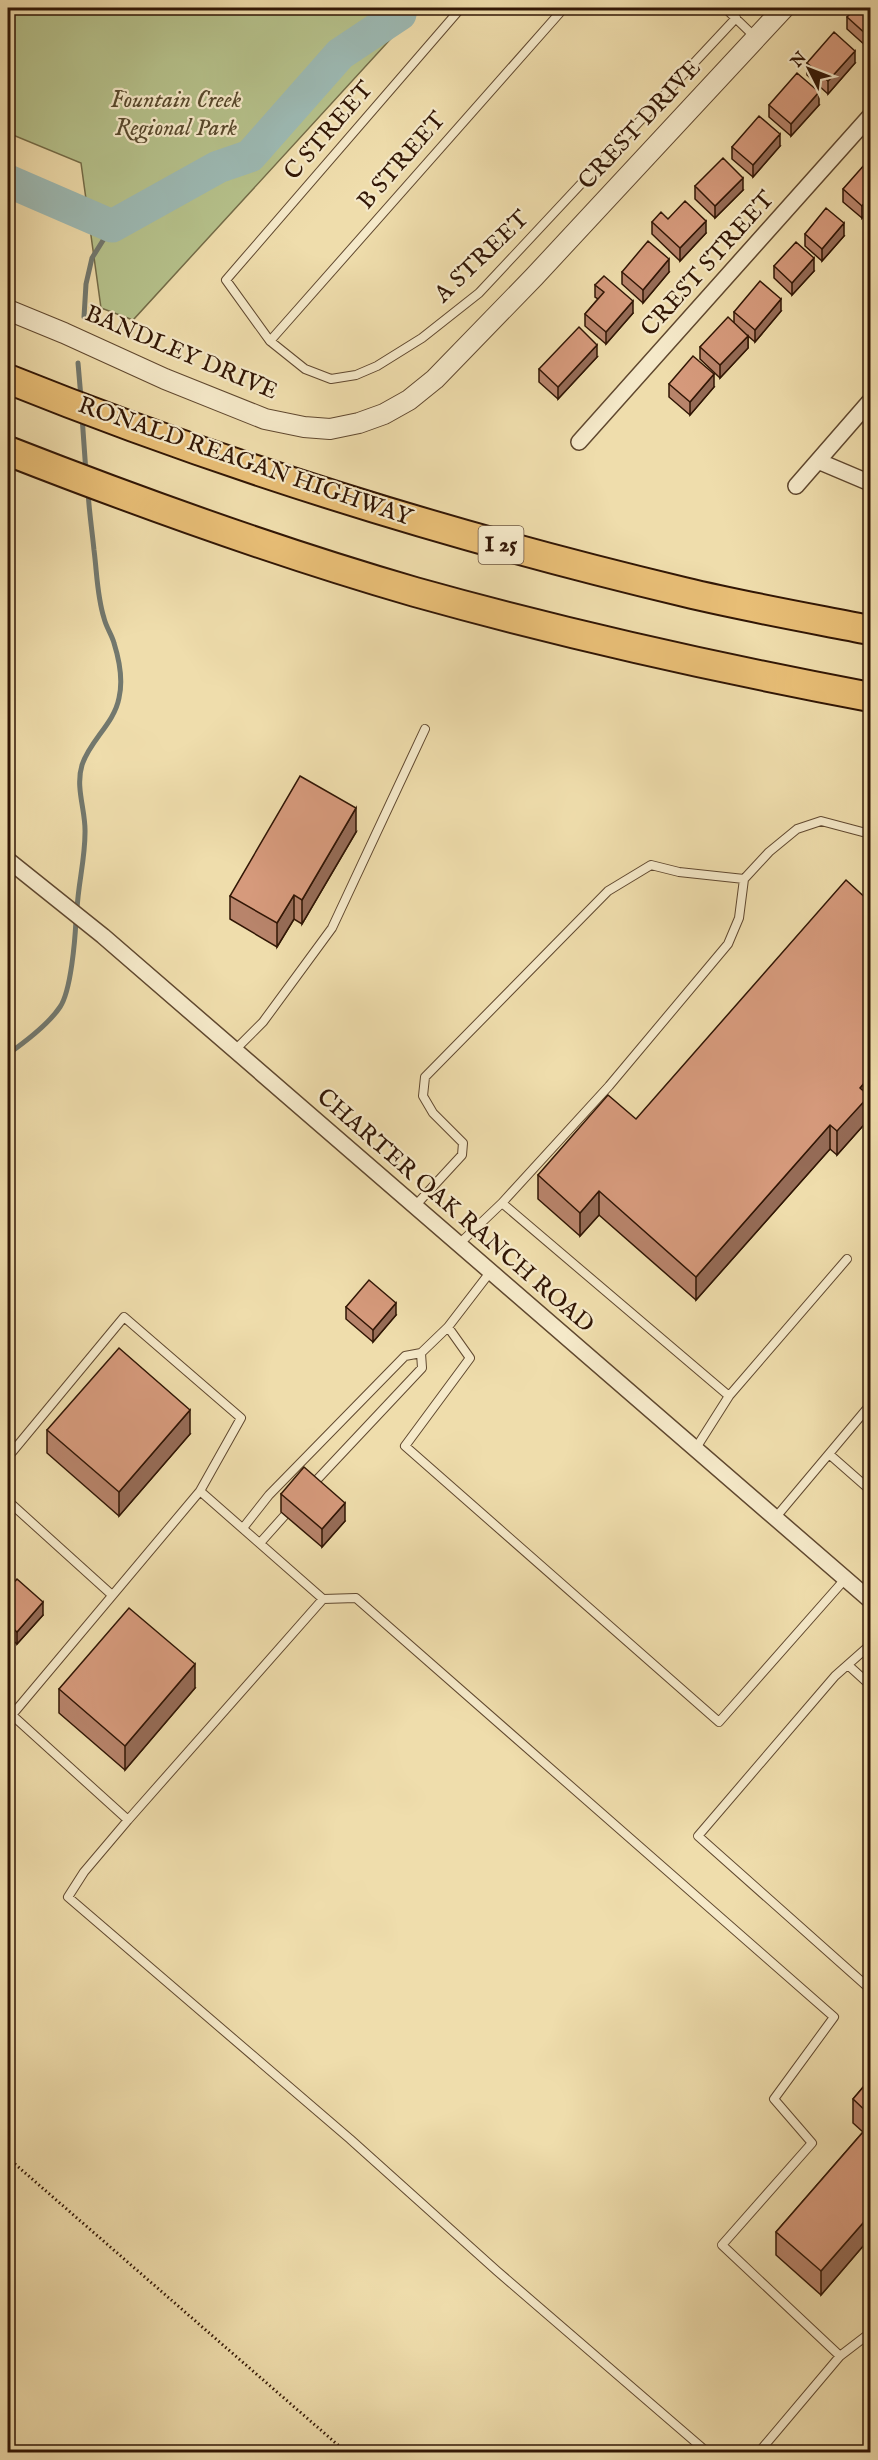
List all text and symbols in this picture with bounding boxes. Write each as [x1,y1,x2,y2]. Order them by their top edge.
north arrow [779,39,839,99]
text: N [787,48,812,73]
street label: CREST DRIVE [572,53,708,197]
street label: C STREET [278,75,381,187]
park label: Fountain Creek Regional Park [111,85,242,144]
street label: B STREET [351,105,453,216]
street label: CREST STREET [634,184,782,343]
street label: A STREET [427,204,536,311]
street label: BANDLEY DRIVE [80,298,282,408]
street label: RONALD REAGAN HIGHWAY [74,390,418,534]
road number: I 25 [478,526,524,564]
street label: CHARTER OAK RANCH ROAD [310,1082,600,1340]

